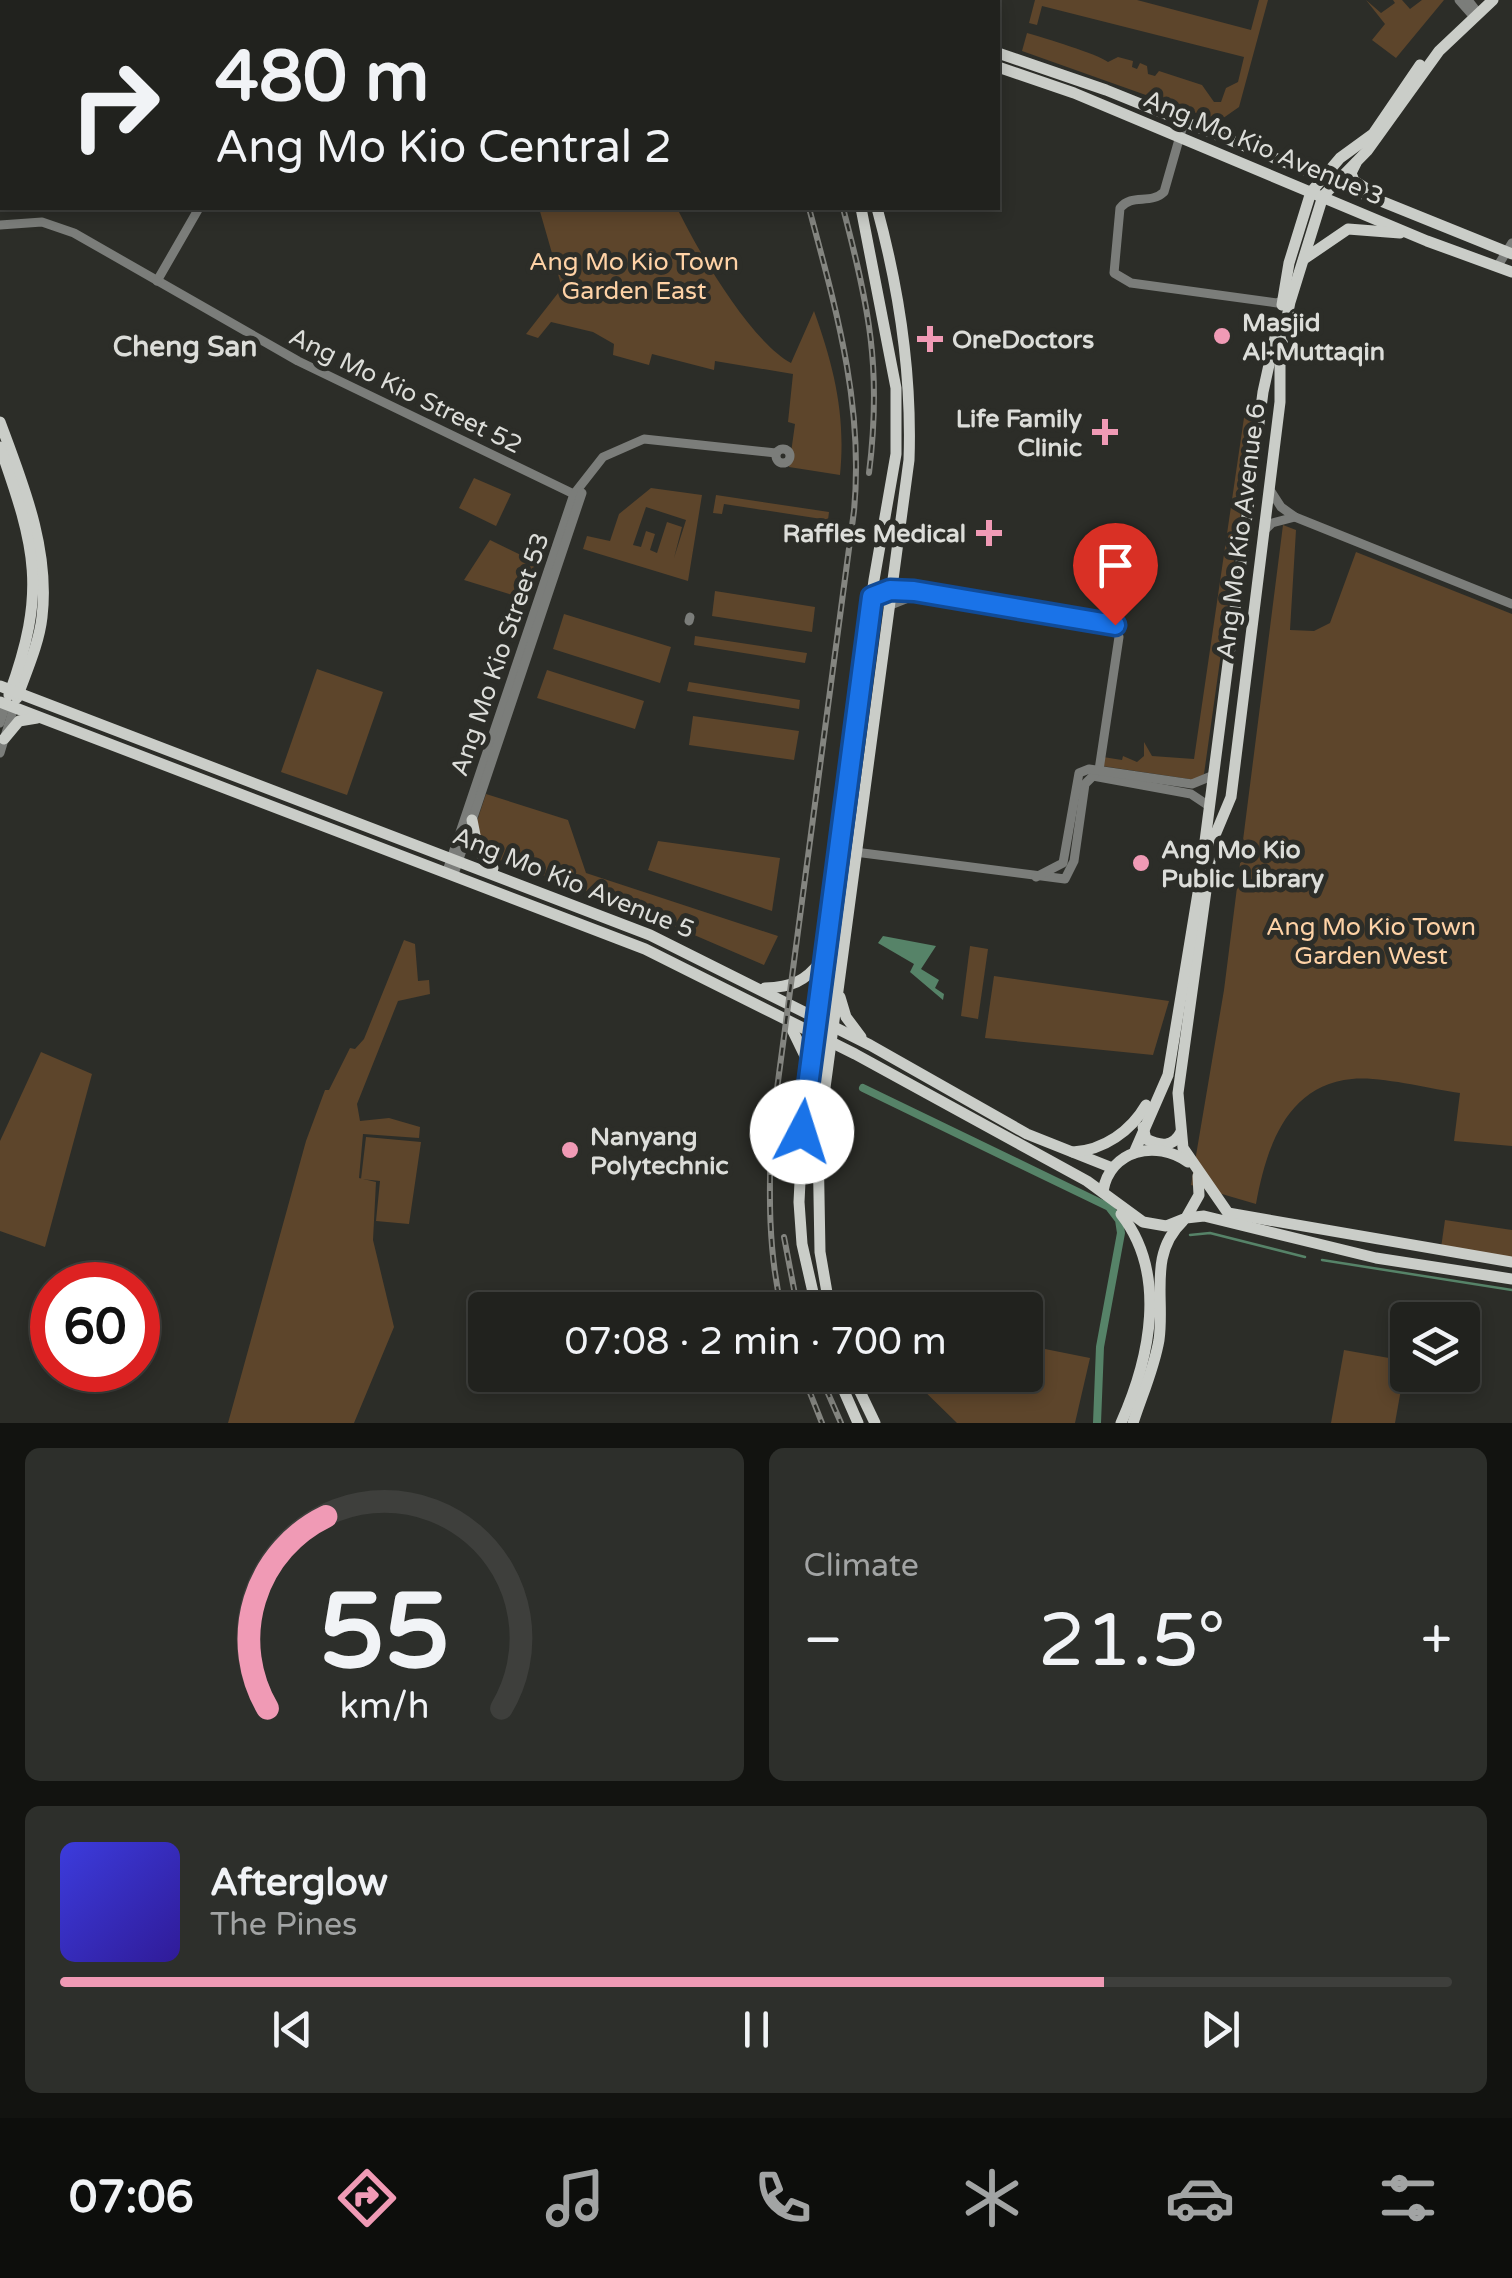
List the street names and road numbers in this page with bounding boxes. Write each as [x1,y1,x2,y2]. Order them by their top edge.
street label: Ang Mo Kio Avenue 3 [1139,84,1388,212]
street label: Ang Mo Kio Street 52 [284,321,527,460]
street label: Ang Mo Kio Avenue 6 [1210,401,1272,661]
street label: Ang Mo Kio Street 53 [444,529,556,780]
street label: Ang Mo Kio Avenue 5 [448,821,699,945]

